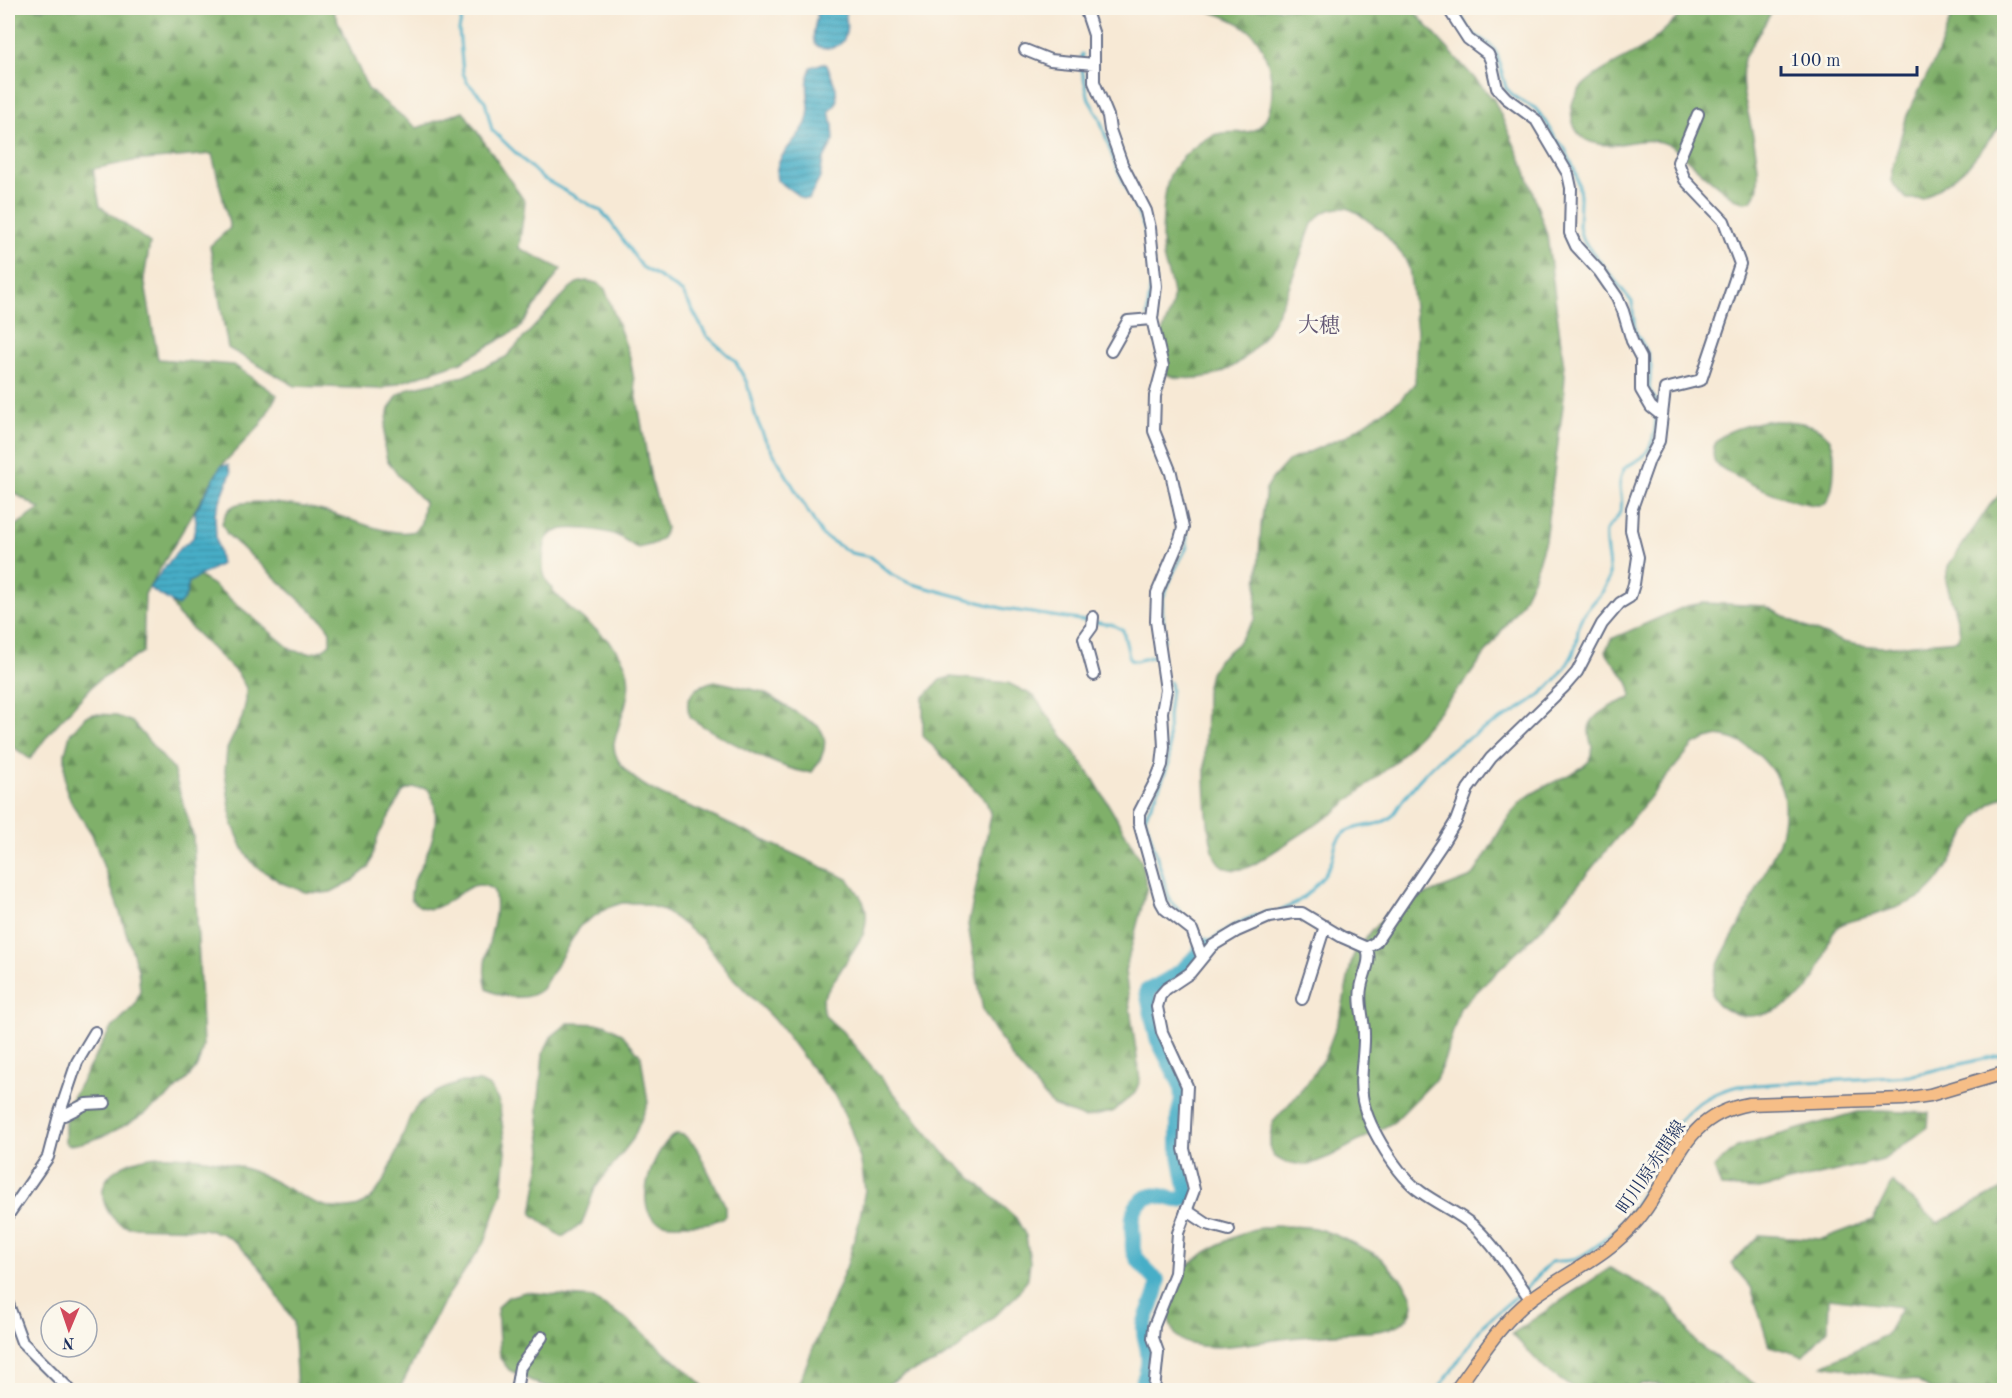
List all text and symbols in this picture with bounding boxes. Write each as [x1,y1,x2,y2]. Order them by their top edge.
scale bar [1781,39,1918,77]
text: 100 m [1790,52,1841,70]
district label: 大穂 [1298,314,1340,337]
street label: 町川原赤間線 [1613,1117,1689,1217]
north arrow [39,1299,99,1359]
text: N [61,1334,75,1350]

